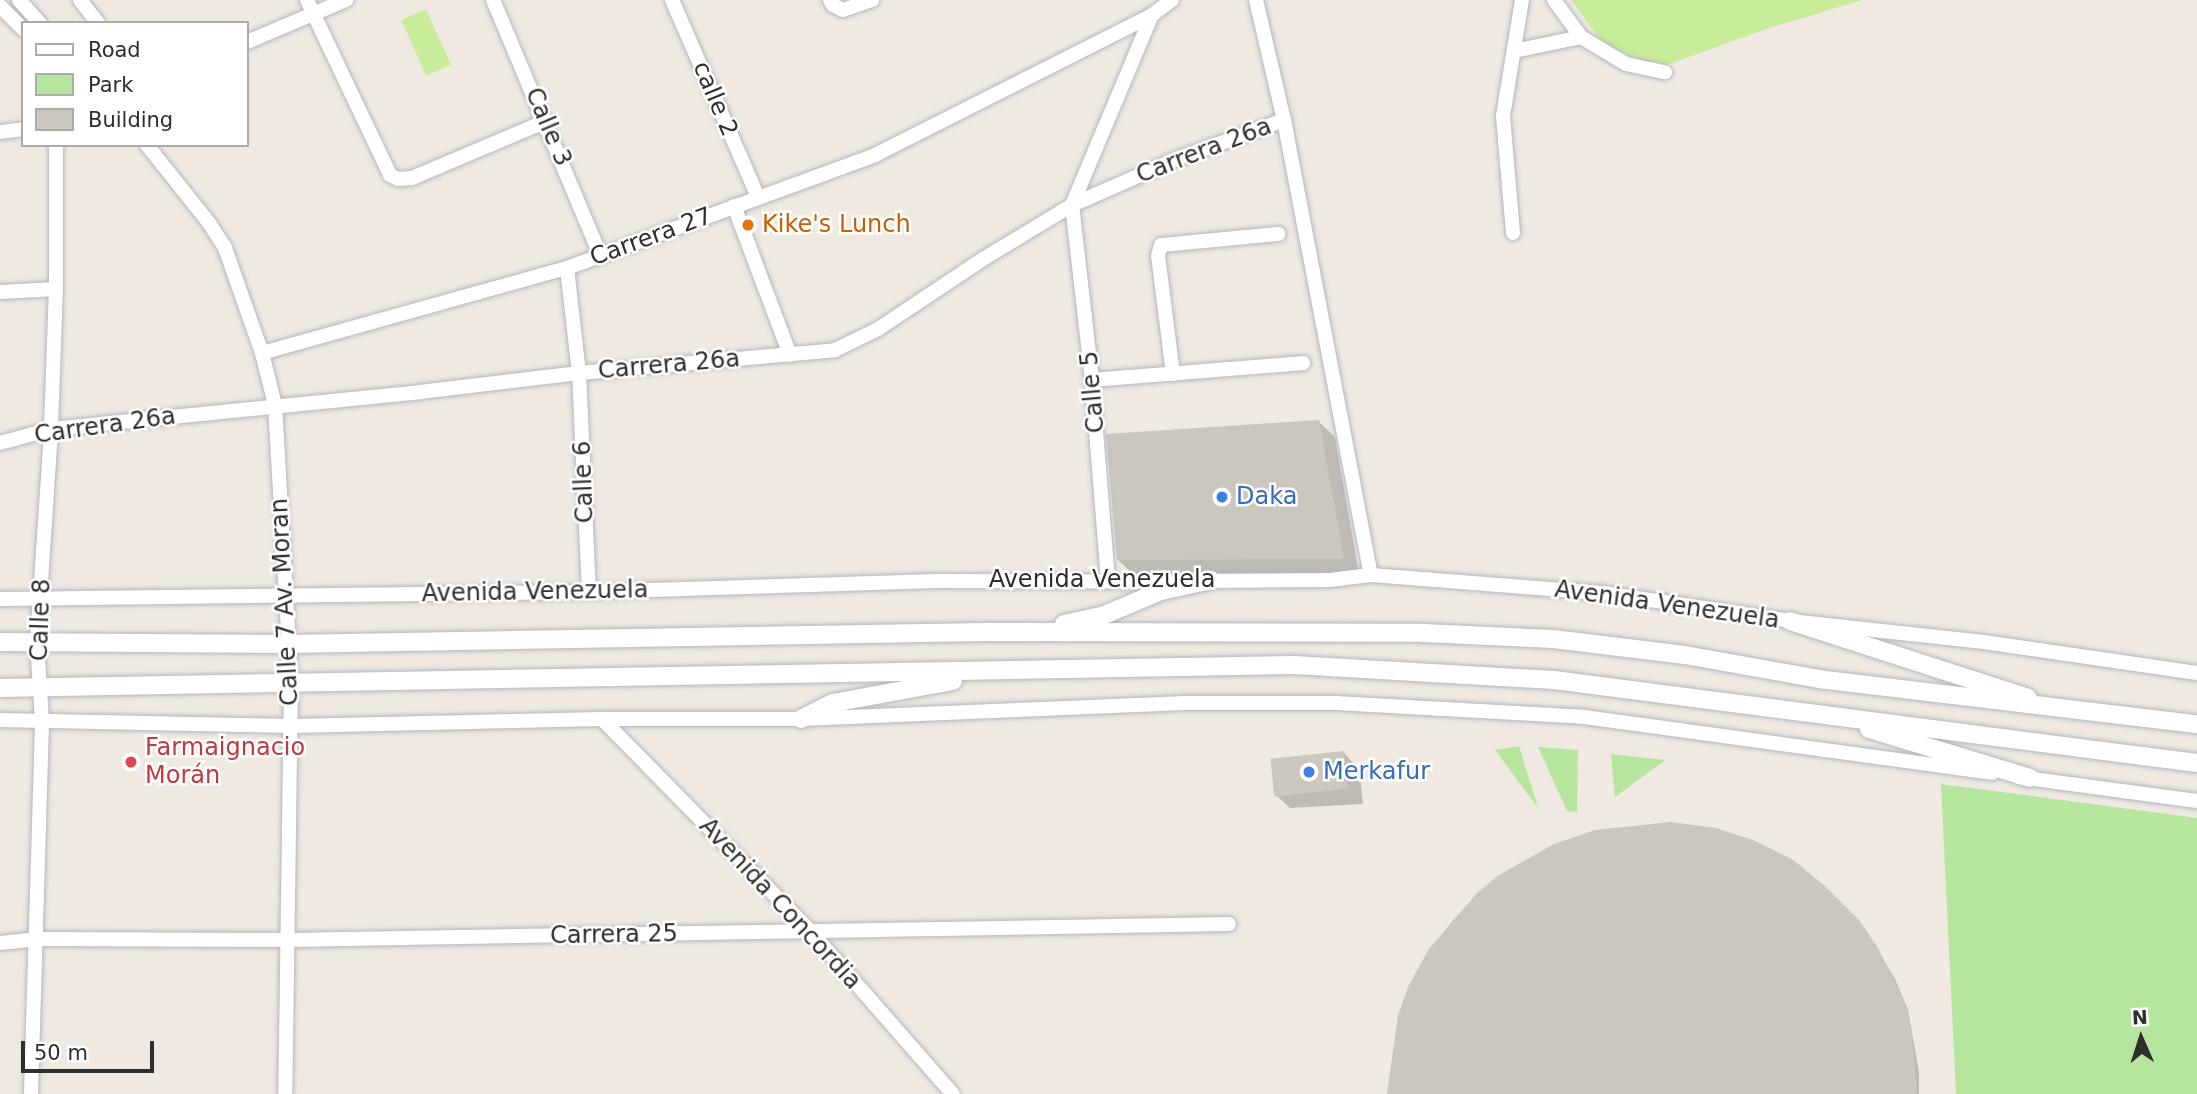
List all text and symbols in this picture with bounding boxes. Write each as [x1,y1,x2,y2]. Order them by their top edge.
legend [21,21,248,147]
text: Road [88,38,141,62]
street label: calle 2 [686,57,744,141]
text: Park [88,73,133,97]
street label: Calle 3 [519,83,577,171]
text: Building [88,108,173,132]
street label: Carrera 26a [1132,112,1276,190]
street label: Carrera 27 [586,202,716,272]
place label: Kike's Lunch [762,211,911,239]
marker: Kike's Lunch [740,217,756,233]
street label: Carrera 26a [597,344,741,386]
street label: Calle 5 [1075,350,1111,434]
street label: Carrera 26a [32,402,178,450]
street label: Calle 6 [568,440,600,524]
place label: Daka [1236,483,1297,511]
marker: Daka [1214,489,1230,505]
street label: Calle 7 Av. Moran [265,497,305,707]
street label: Avenida Venezuela [989,566,1215,594]
street label: Avenida Venezuela [1553,575,1781,635]
street label: Avenida Venezuela [421,576,649,608]
street label: Calle 8 [25,578,57,662]
place label: Farmaignacio Morán [145,734,305,790]
marker: Farmaignacio Morán [123,754,139,770]
place label: Merkafur [1323,758,1430,786]
marker: Merkafur [1301,764,1317,780]
street label: Avenida Concordia [693,812,867,996]
street label: Carrera 25 [550,919,678,951]
north arrow [2106,1003,2176,1073]
text: N [2131,1006,2148,1028]
scale bar [24,1028,158,1072]
text: 50 m [34,1041,88,1065]

